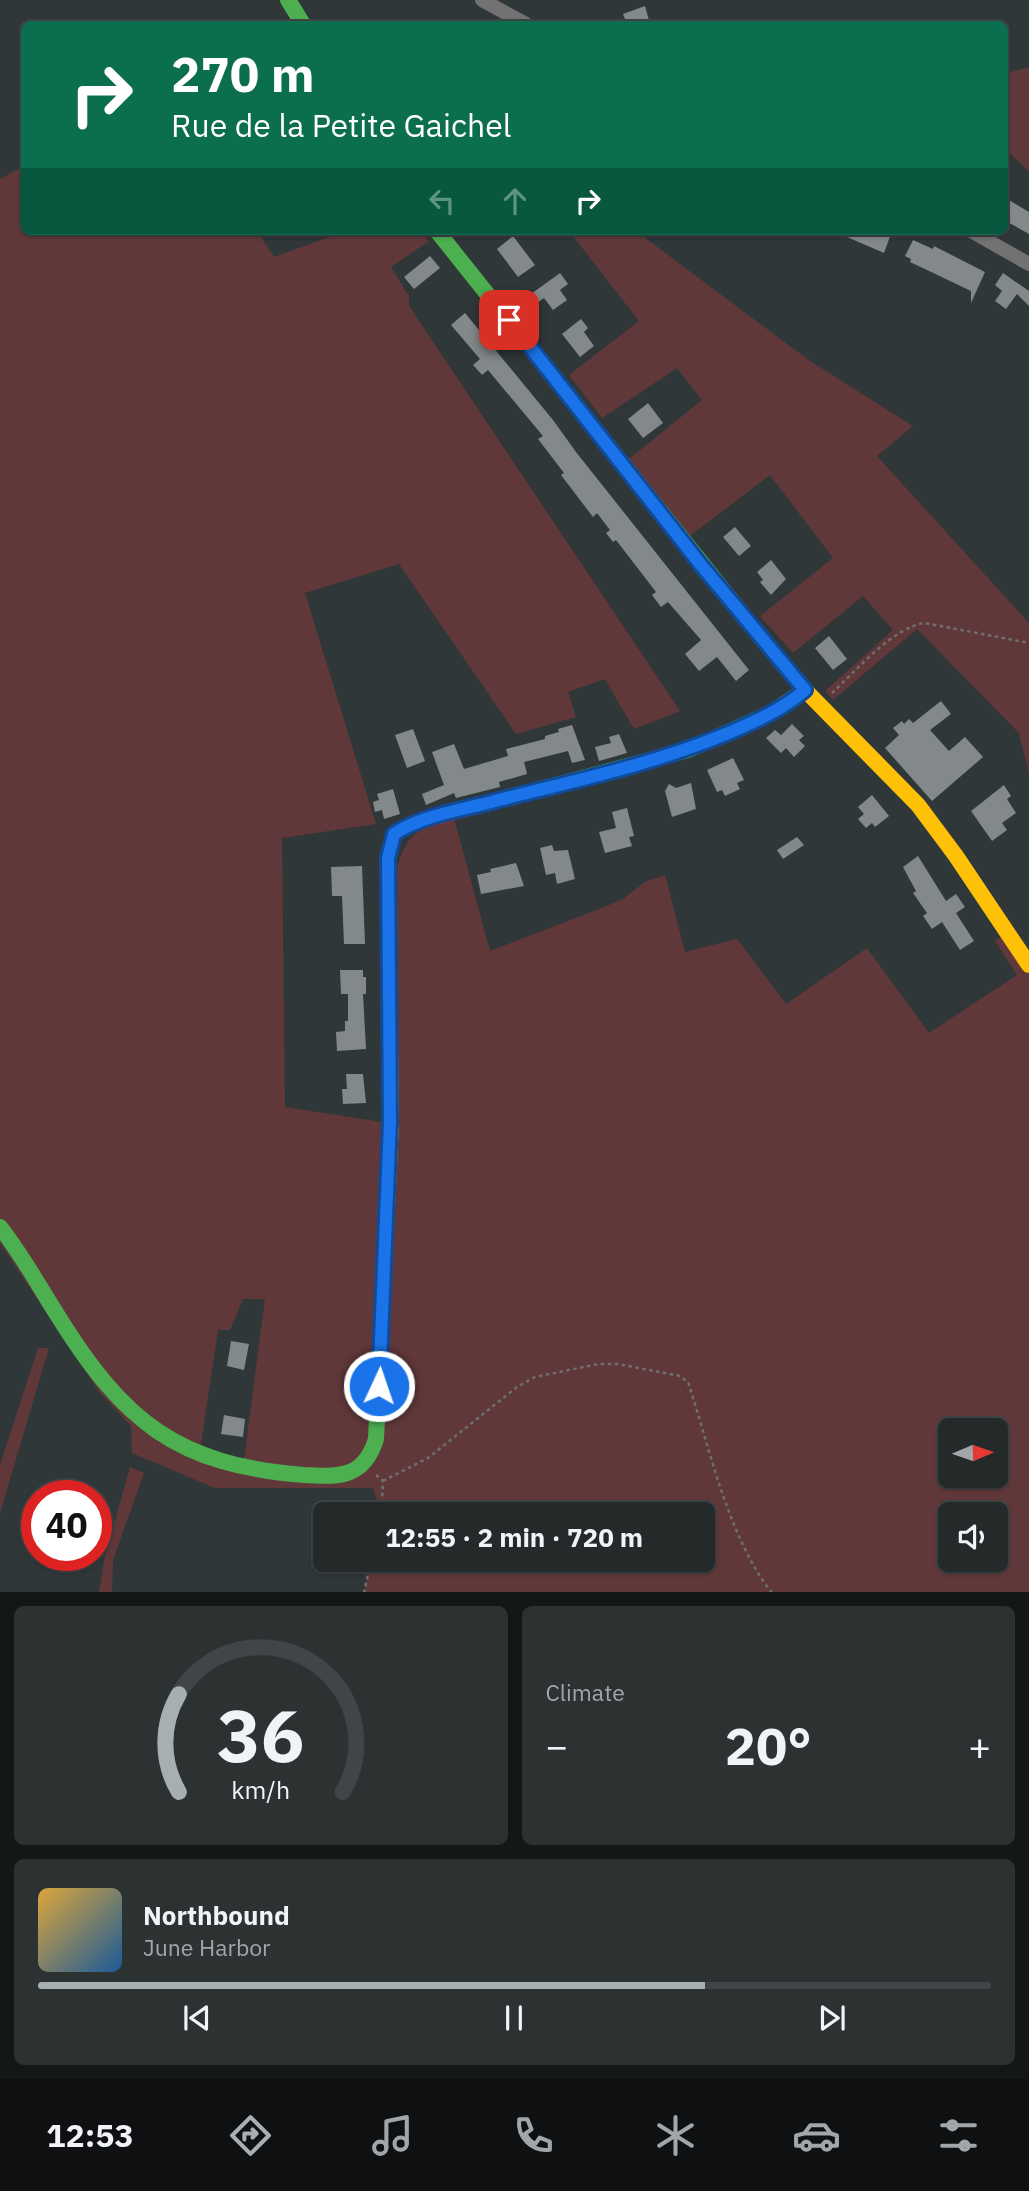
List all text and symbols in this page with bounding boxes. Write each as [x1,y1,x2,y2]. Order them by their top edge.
text: 270 m [171,42,315,105]
icon: right [56,49,147,140]
text: Rue de la Petite Gaichel [171,104,511,146]
icon: left [423,182,461,220]
icon: ahead [496,182,534,220]
icon: right [569,182,607,220]
pin [479,290,539,350]
icon: arrive [490,301,528,339]
position arrow [342,1349,416,1423]
north arrow [938,1418,1008,1488]
map controls [938,1418,1008,1572]
speed limit sign: 40 [21,1480,112,1571]
button: sound [938,1502,1008,1572]
text: 12:55 · 2 min · 720 m [385,1520,643,1554]
text: Climate [546,1677,625,1707]
text: 36 [217,1687,304,1782]
text: 20° [725,1712,812,1779]
text: − [546,1721,568,1770]
text: + [968,1721,991,1770]
text: km/h [231,1772,290,1805]
text: Northbound [143,1898,290,1932]
text: June Harbor [143,1932,271,1962]
icon: previous [178,1999,216,2037]
icon: pause [495,1999,533,2037]
icon: next [813,1999,851,2037]
icon: directions [226,2111,275,2160]
icon: music [368,2111,417,2160]
icon: phone [509,2111,558,2160]
icon: climate [651,2111,700,2160]
icon: car [792,2111,841,2160]
icon: filters [934,2111,983,2160]
text: 12:53 [46,2114,134,2156]

